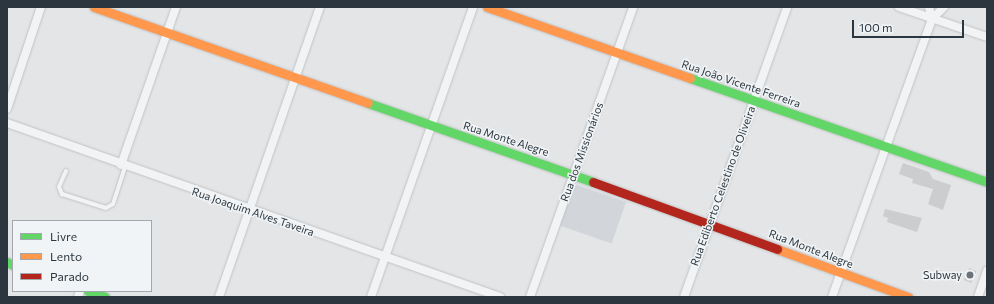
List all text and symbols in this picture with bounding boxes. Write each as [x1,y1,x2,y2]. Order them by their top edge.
scale bar [854,12,966,38]
text: 100 m [859,20,893,34]
street label: Rua João Vicente Ferreira [680,57,802,111]
street label: Rua dos Missionários [558,101,606,203]
street label: Rua Ediberto Celestino de Oliveira [688,104,758,268]
street label: Rua Monte Alegre [462,119,550,159]
street label: Rua Joaquim Alves Taveira [190,185,316,239]
legend [12,220,152,292]
street label: Rua Monte Alegre [767,227,855,271]
text: Livre [50,229,77,243]
text: Lento [50,249,82,263]
place label: Subway [923,268,962,282]
text: Parado [50,269,89,283]
marker: Subway [965,270,975,280]

